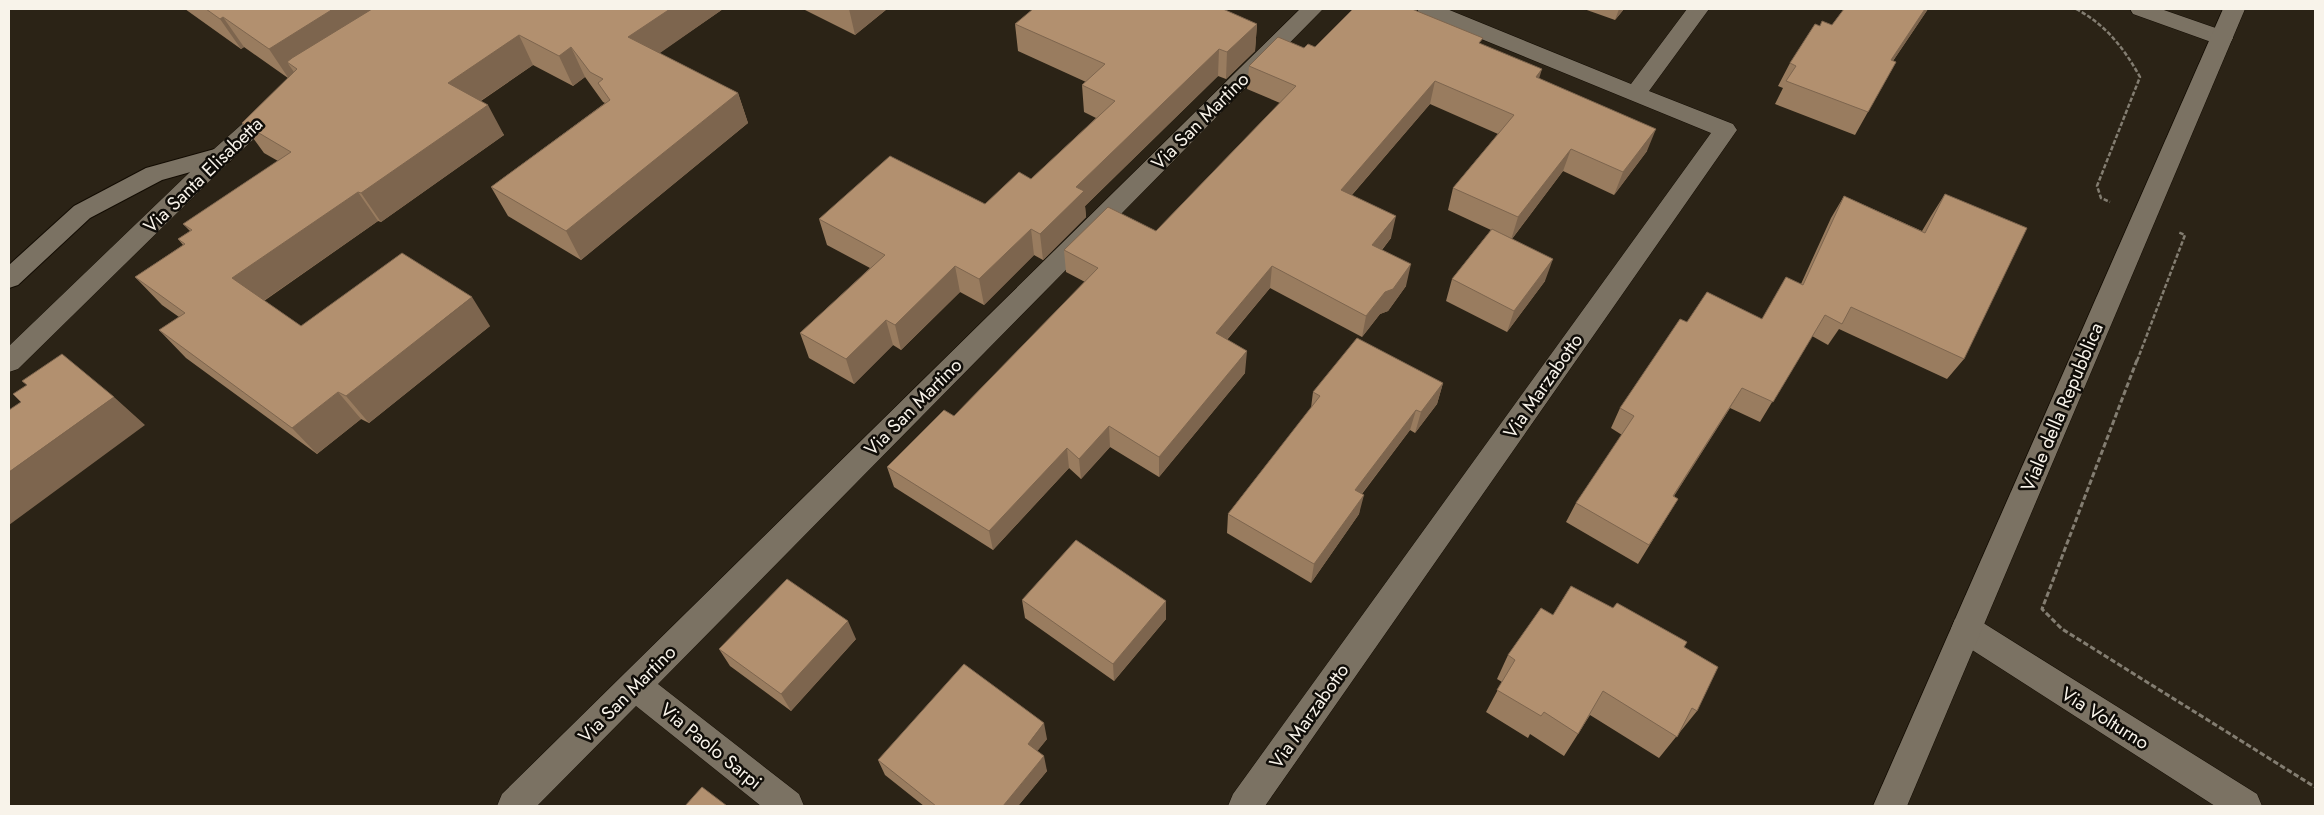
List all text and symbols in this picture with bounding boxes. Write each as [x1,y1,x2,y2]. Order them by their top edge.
street label: Via San Martino [1145,66,1255,176]
street label: Via Santa Elisabetta [137,111,269,239]
street label: Viale della Repubblica [2014,318,2110,496]
street label: Via Marzabotto [1497,328,1589,444]
street label: Via San Martino [858,352,968,462]
street label: Via San Martino [572,639,682,749]
street label: Via Marzabotto [1263,658,1355,774]
street label: Via Volturno [2056,680,2154,756]
street label: Via Paolo Sarpi [654,697,768,795]

